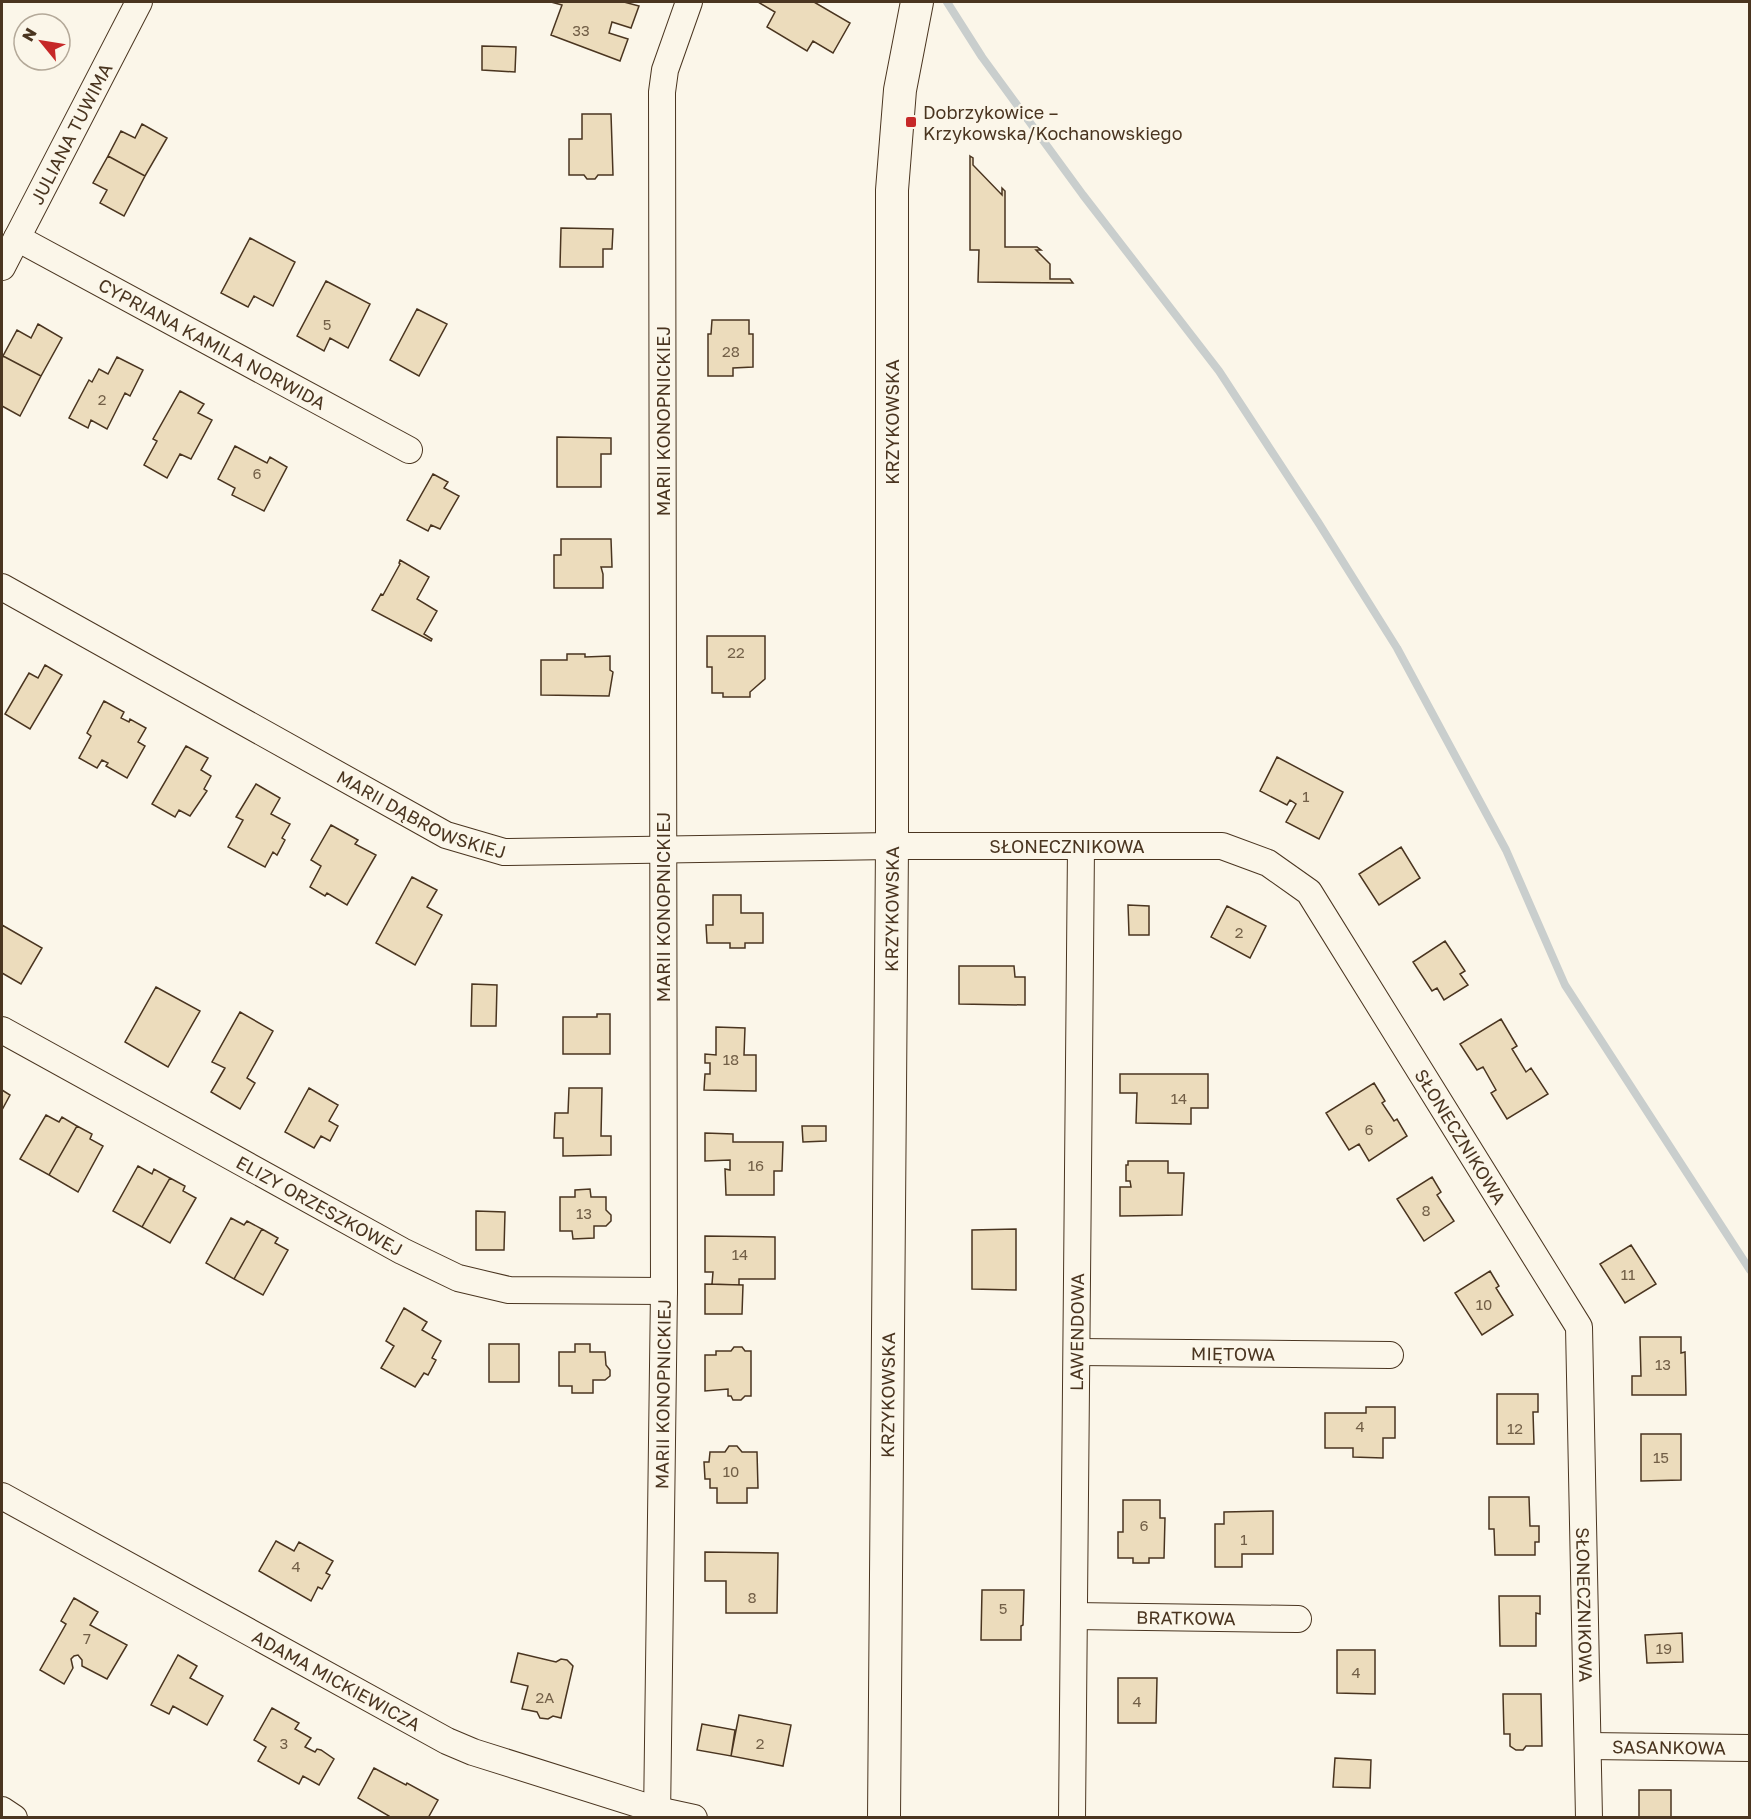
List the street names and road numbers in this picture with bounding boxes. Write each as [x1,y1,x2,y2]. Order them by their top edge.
street label: JULIANA TUWIMA [25,59,117,208]
street label: CYPRIANA KAMILA NORWIDA [95,273,330,414]
street label: MARII KONOPNICKIEJ [652,326,674,516]
street label: KRZYKOWSKA [881,359,903,485]
street label: MARII DĄBROWSKIEJ [333,765,509,863]
street label: MARII KONOPNICKIEJ [652,812,674,1002]
street label: SŁONECZNIKOWA [989,835,1145,857]
street label: KRZYKOWSKA [880,846,903,972]
street label: SŁONECZNIKOWA [1410,1065,1511,1208]
street label: ELIZY ORZESZKOWEJ [233,1151,407,1260]
street label: LAWENDOWA [1065,1273,1088,1391]
street label: MARII KONOPNICKIEJ [650,1299,675,1489]
street label: KRZYKOWSKA [876,1332,899,1458]
street label: MIĘTOWA [1191,1342,1275,1365]
street label: SŁONECZNIKOWA [1572,1527,1597,1682]
street label: BRATKOWA [1136,1606,1236,1629]
street label: ADAMA MICKIEWICZA [249,1625,425,1735]
street label: SASANKOWA [1612,1735,1726,1759]

